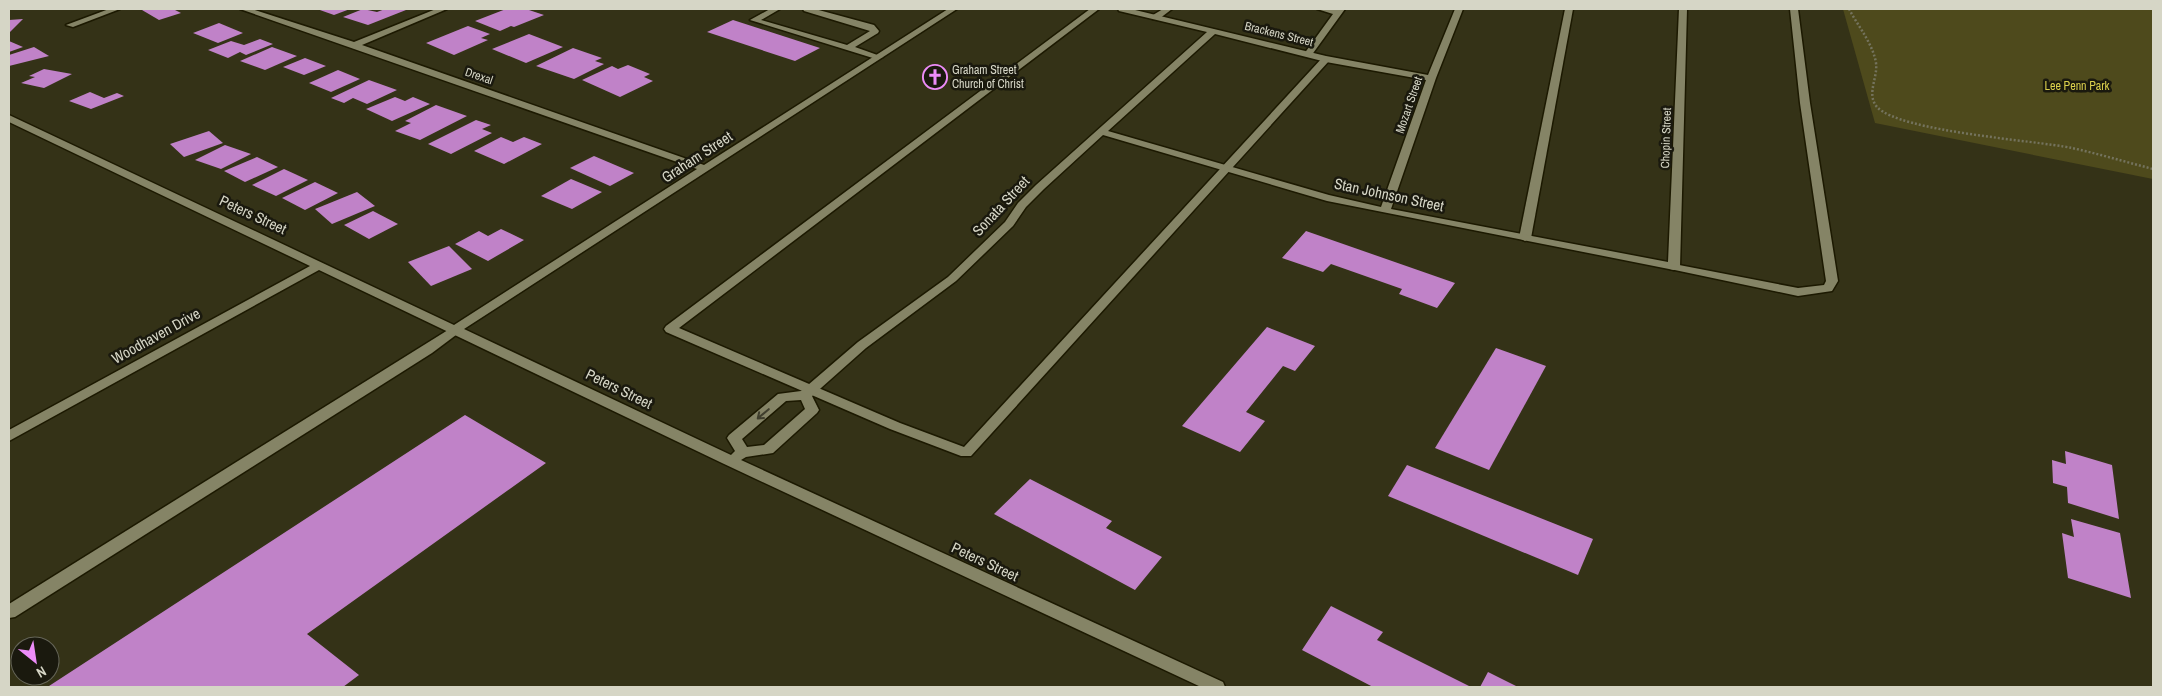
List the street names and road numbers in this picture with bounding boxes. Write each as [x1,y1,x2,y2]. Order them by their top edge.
street label: Brackens Street [1243,18,1315,50]
street label: Drexal [463,64,495,88]
street label: Mozart Street [1392,74,1426,136]
street label: Chopin Street [1657,107,1675,169]
street label: Graham Street [657,125,737,187]
street label: Sonata Street [967,171,1034,240]
street label: Stan Johnson Street [1332,173,1446,216]
street label: Peters Street [216,190,291,239]
street label: Woodhaven Drive [108,302,204,369]
street label: Peters Street [582,363,657,414]
street label: Peters Street [948,537,1023,586]

